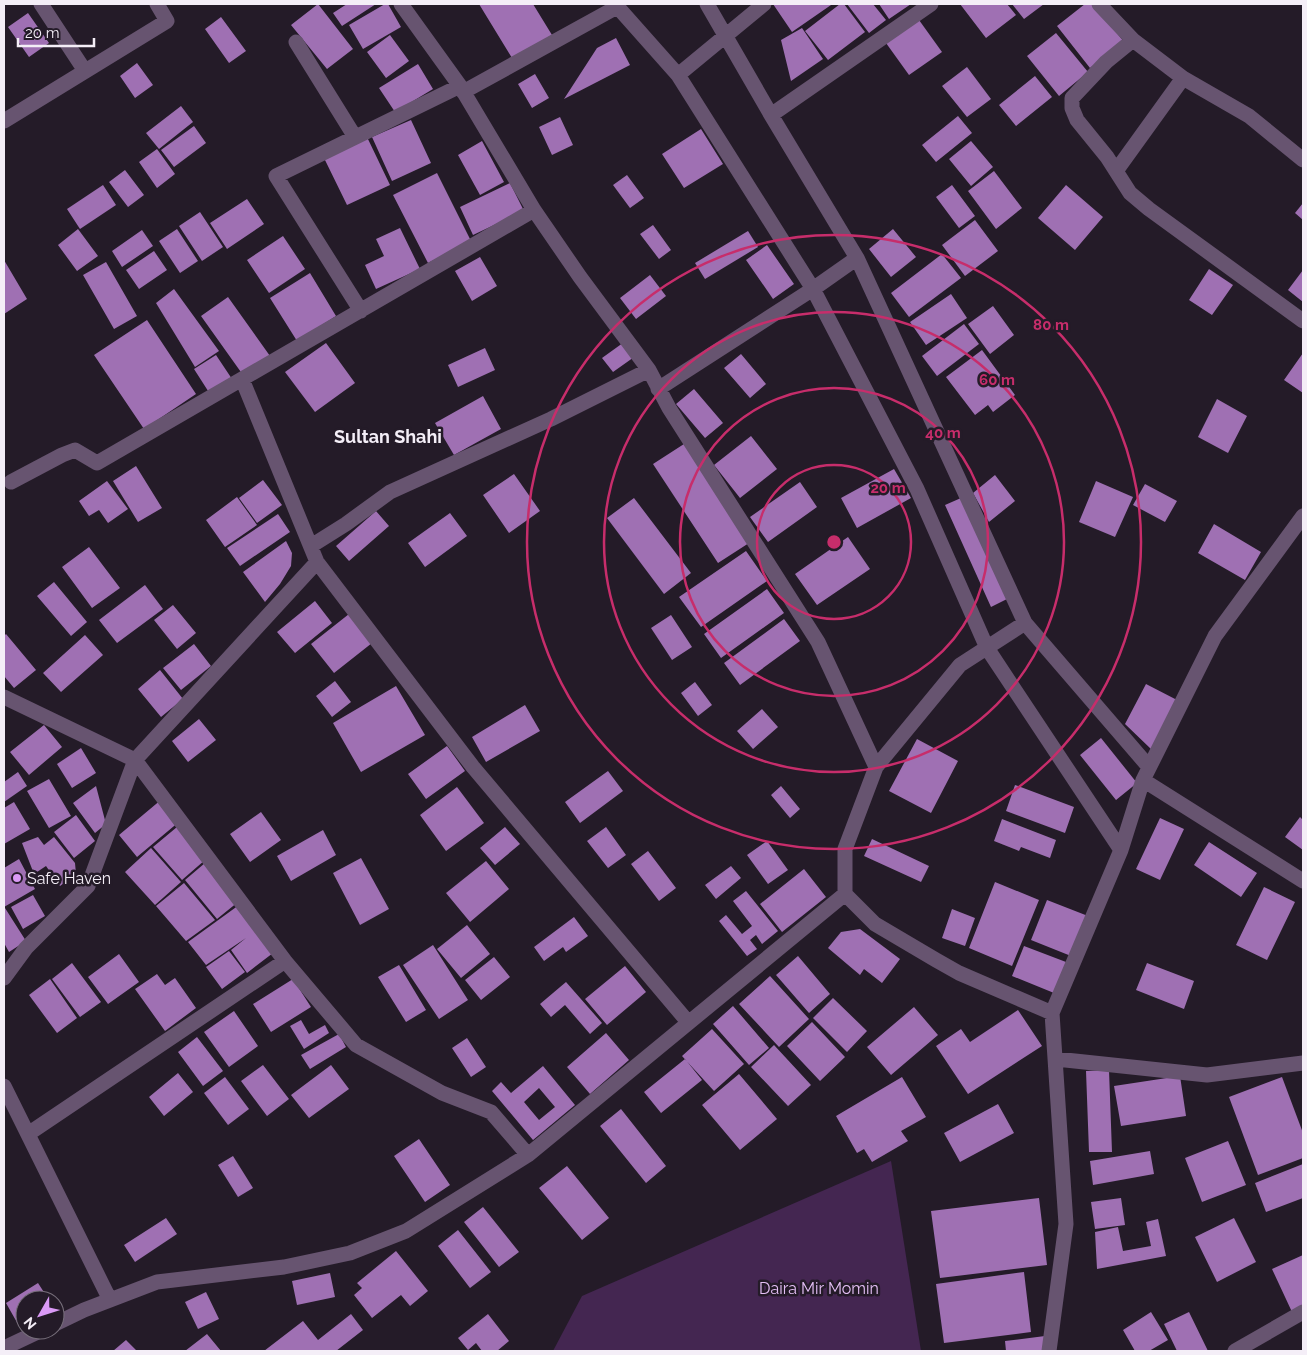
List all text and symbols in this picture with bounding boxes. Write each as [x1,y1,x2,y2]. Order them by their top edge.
scale bar [18,15,94,47]
text: 20 m [25,24,60,42]
text: 80 m [1033,316,1069,334]
text: 60 m [979,371,1015,389]
text: 40 m [925,424,961,442]
district label: Sultan Shahi [334,426,442,447]
text: 20 m [870,479,906,497]
centre of rings [825,533,843,551]
place label: Safe Haven [27,869,111,888]
marker: Safe Haven [11,872,23,884]
park label: Daira Mir Momin [759,1279,879,1298]
north arrow [15,1290,65,1340]
text: N [20,1314,39,1332]

